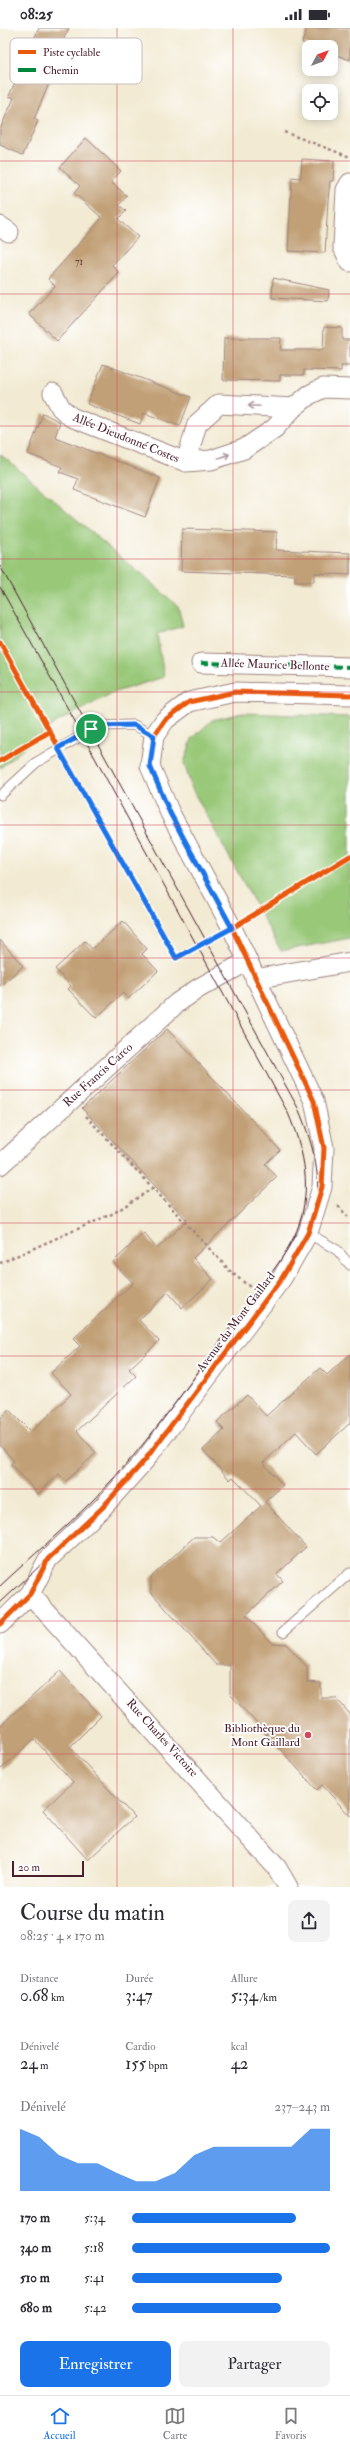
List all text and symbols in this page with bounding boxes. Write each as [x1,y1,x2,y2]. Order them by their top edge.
text: 08:25 [20,5,53,24]
legend [10,38,142,84]
north arrow [302,40,338,76]
map controls [302,40,338,120]
text: Piste cyclable [43,46,101,60]
text: Chemin [43,64,79,77]
button: locate [302,84,338,120]
house number: 71 [75,256,84,268]
one-way arrow [248,402,261,410]
street label: Allée Dieudonné Costes [70,409,182,466]
one-way arrow [217,451,229,459]
street label: Allée Maurice Bellonte [219,656,330,674]
pin [74,712,108,746]
icon: arrive [80,718,102,740]
street label: Rue Francis Carco [60,1040,136,1110]
street label: Avenue du Mont Gaillard [193,1269,279,1376]
street label: Rue Charles Victoire [123,1696,201,1780]
place label: Bibliothèque du Mont Gaillard [224,1721,300,1750]
marker: Bibliothèque du Mont Gaillard [303,1730,313,1740]
scale bar [12,1859,84,1878]
text: 20 m [18,1861,40,1874]
text: Course du matin [20,1899,165,1927]
button: share [288,1900,330,1942]
text: 08:25 · 4 × 170 m [20,1928,105,1944]
text: Distance [20,1972,58,1985]
text: Durée [125,1972,153,1985]
text: Allure [231,1972,258,1985]
text: 0.68 [20,1985,49,2006]
text: 3:47 [125,1985,153,2006]
text: 5:34 [231,1985,258,2006]
text: km [49,1991,65,2004]
text: /km [258,1991,277,2004]
text: Dénivelé [20,2040,59,2053]
text: Cardio [125,2040,155,2053]
text: kcal [231,2040,248,2053]
text: 24 [20,2053,38,2074]
text: 155 [125,2053,146,2074]
text: 42 [231,2053,248,2074]
text: m [38,2059,49,2072]
text: bpm [146,2059,168,2072]
text: Dénivelé [20,2099,66,2115]
text: 237–243 m [274,2099,330,2115]
text: 170 m [20,2210,50,2226]
text: 5:34 [84,2210,105,2226]
text: 340 m [20,2240,51,2256]
text: 5:18 [84,2240,104,2256]
text: 510 m [20,2270,50,2286]
text: 5:41 [84,2270,105,2286]
text: 680 m [20,2300,52,2316]
text: 5:42 [84,2300,107,2316]
button: Enregistrer [20,2341,171,2387]
button: Partager [179,2341,330,2387]
tab: Accueil [44,2405,75,2442]
tab: Carte [163,2405,187,2442]
tab: Favoris [275,2405,306,2442]

